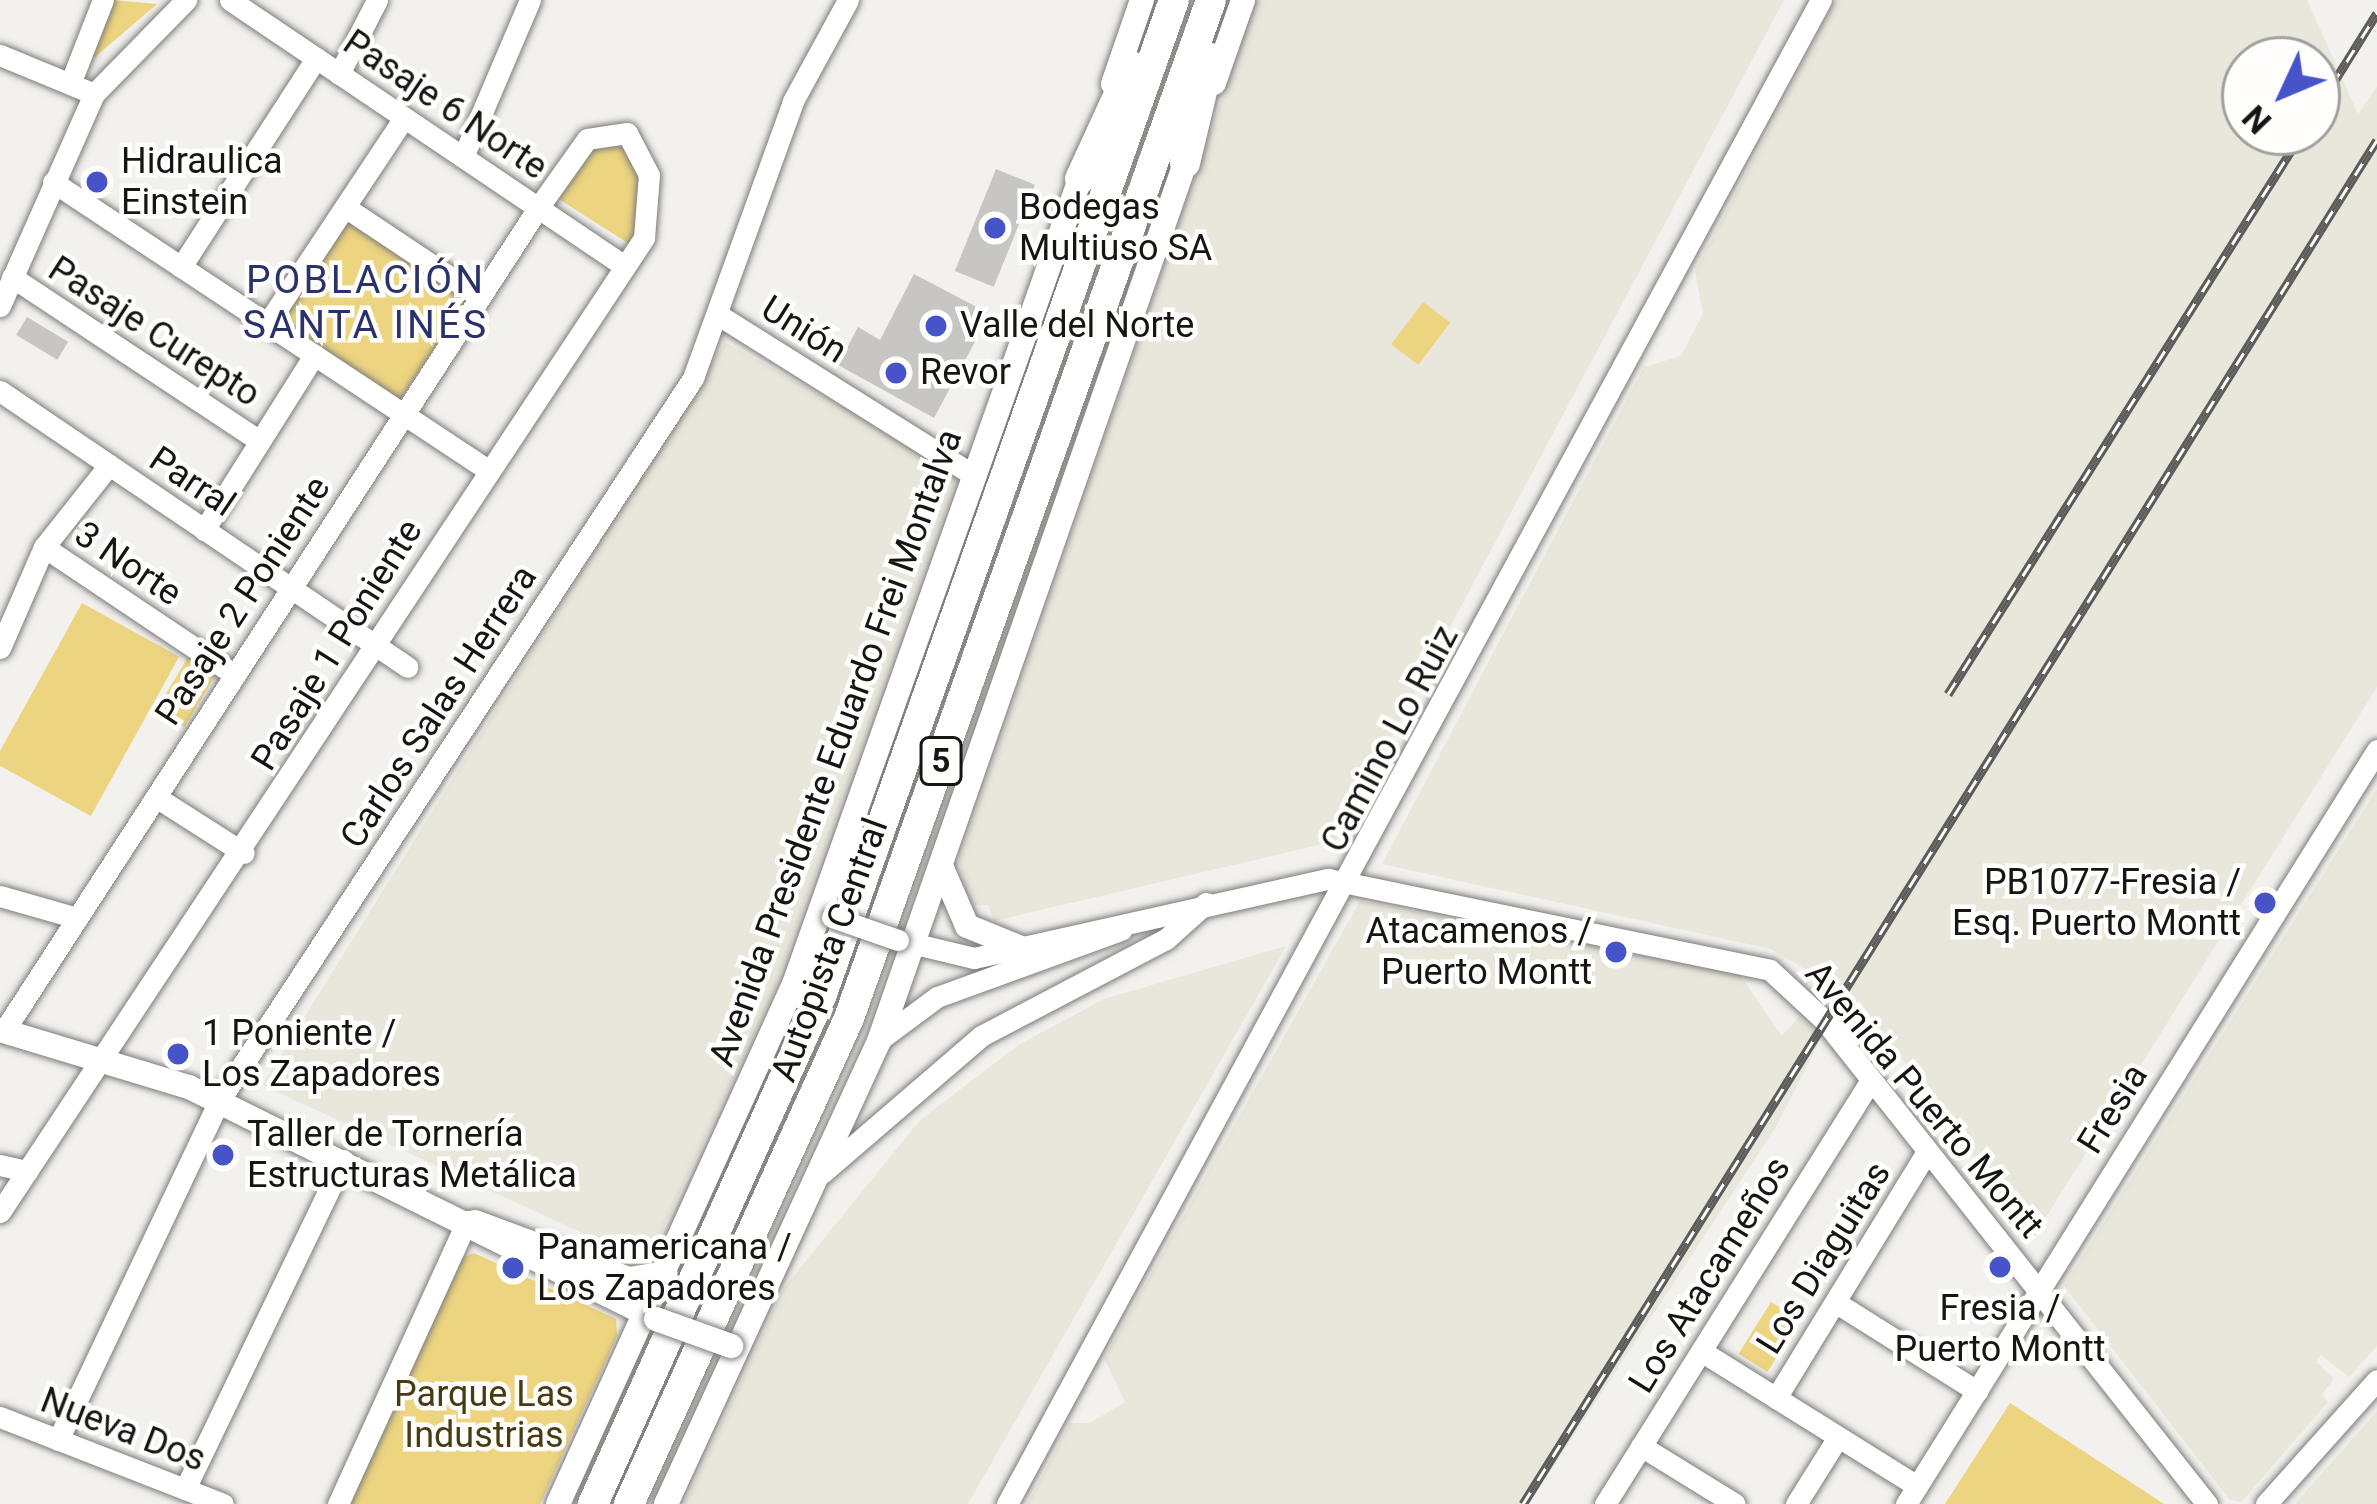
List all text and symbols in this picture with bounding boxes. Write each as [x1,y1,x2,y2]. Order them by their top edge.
street label: Pasaje 6 Norte [335,21,555,189]
north arrow [2221,36,2341,156]
text: N [2235,97,2279,141]
place label: Hidraulica Einstein [121,139,283,224]
marker: Hidraulica Einstein [84,169,110,195]
place label: Bodegas Multiuso SA [1019,185,1212,270]
marker: Bodegas Multiuso SA [982,215,1008,241]
street label: Pasaje Curepto [40,248,268,416]
district label: POBLACIÓN SANTA INÉS [243,258,489,349]
street label: Unión [753,287,855,373]
place label: Valle del Norte [960,304,1194,348]
marker: Valle del Norte [923,313,949,339]
place label: Revor [920,351,1011,395]
marker: Revor [883,360,909,386]
street label: Avenida Presidente Eduardo Frei Montalva [700,424,972,1072]
street label: Parral [141,438,243,526]
street label: Pasaje 2 Poniente [147,469,339,733]
street label: Pasaje 1 Poniente [242,512,432,778]
street label: 3 Norte [66,513,190,615]
street label: Carlos Salas Herrera [332,558,546,856]
street label: Camino Lo Ruiz [1312,618,1468,860]
road number: 5 [917,734,965,788]
street label: Autopista Central [762,812,898,1088]
place label: PB1077-Fresia / Esq. Puerto Montt [1952,860,2241,945]
marker: PB1077-Fresia / Esq. Puerto Montt [2252,890,2278,916]
place label: Atacamenos / Puerto Montt [1366,909,1592,994]
marker: Atacamenos / Puerto Montt [1603,939,1629,965]
street label: Avenida Puerto Montt [1796,953,2052,1247]
place label: 1 Poniente / Los Zapadores [202,1011,441,1096]
marker: 1 Poniente / Los Zapadores [165,1041,191,1067]
street label: Fresia [2069,1056,2157,1162]
place label: Taller de Tornería Estructuras Metálica [247,1112,577,1197]
marker: Taller de Tornería Estructuras Metálica [210,1142,236,1168]
street label: Los Atacameños [1620,1149,1800,1401]
street label: Los Diaguitas [1748,1154,1900,1362]
place label: Panamericana / Los Zapadores [537,1225,792,1310]
marker: Fresia / Puerto Montt [1987,1254,2013,1280]
marker: Panamericana / Los Zapadores [500,1255,526,1281]
place label: Fresia / Puerto Montt [1894,1286,2106,1371]
park label: Parque Las Industrias [394,1372,574,1457]
street label: Nueva Dos [35,1379,211,1481]

